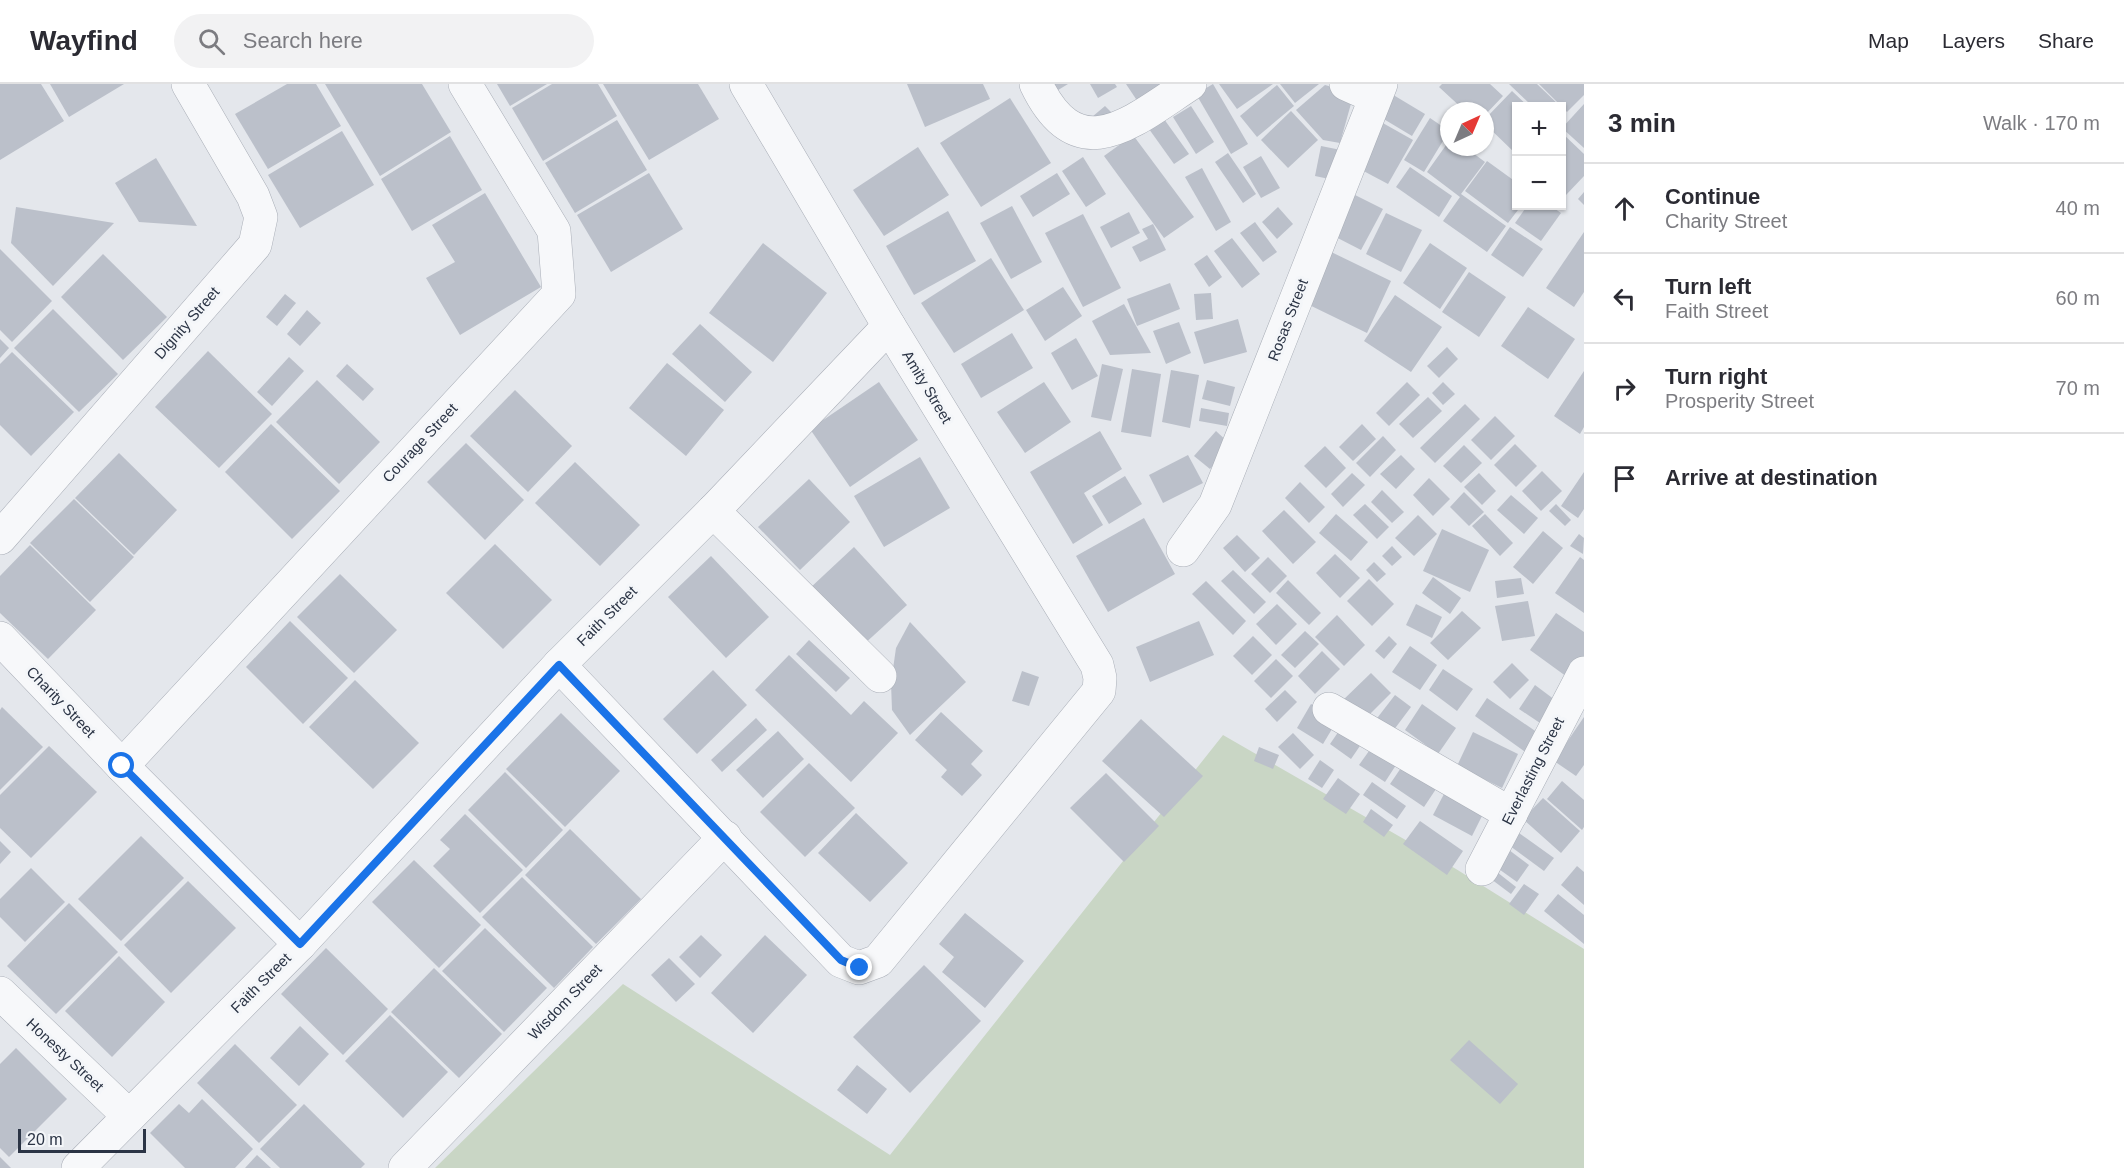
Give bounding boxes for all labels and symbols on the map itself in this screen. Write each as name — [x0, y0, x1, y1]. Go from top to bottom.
north arrow — [1440, 102, 1494, 156]
street label: Rosas Street — [1264, 276, 1311, 363]
street label: Dignity Street — [151, 282, 223, 362]
street label: Amity Street — [899, 347, 956, 427]
street label: Courage Street — [379, 399, 461, 486]
street label: Faith Street — [573, 582, 641, 649]
street label: Charity Street — [23, 663, 100, 741]
street label: Everlasting Street — [1498, 713, 1567, 827]
route start — [108, 752, 134, 778]
street label: Faith Street — [227, 949, 295, 1016]
route end — [846, 954, 872, 980]
street label: Wisdom Street — [524, 960, 605, 1043]
street label: Honesty Street — [23, 1015, 108, 1095]
scale bar — [18, 1126, 146, 1154]

